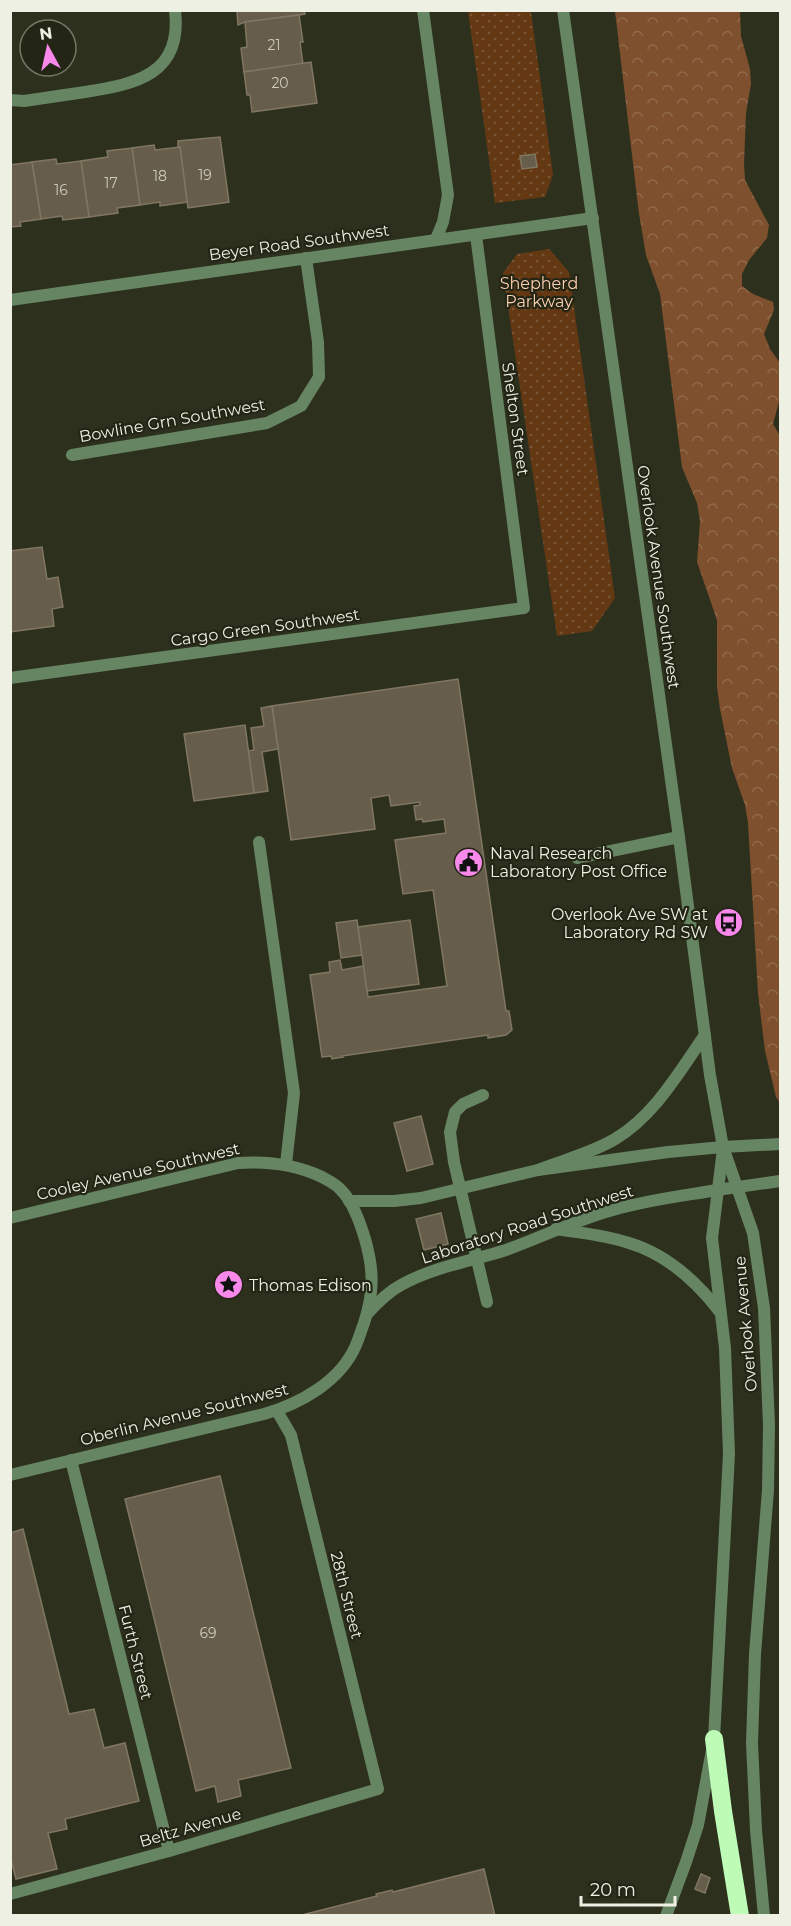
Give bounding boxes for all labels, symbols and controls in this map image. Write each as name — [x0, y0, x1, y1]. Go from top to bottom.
north arrow — [18, 18, 78, 78]
text: N — [38, 23, 54, 44]
house number: 21 — [267, 36, 281, 54]
house number: 20 — [271, 74, 289, 92]
house number: 19 — [198, 166, 212, 184]
house number: 18 — [153, 167, 167, 185]
house number: 17 — [104, 174, 118, 192]
house number: 16 — [54, 181, 68, 199]
street label: Beyer Road Southwest — [208, 220, 391, 265]
park label: Shepherd Parkway — [500, 274, 578, 311]
street label: Shelton Street — [498, 361, 533, 477]
street label: Bowline Grn Southwest — [78, 395, 267, 446]
street label: Overlook Avenue Southwest — [633, 464, 684, 691]
street label: Cargo Green Southwest — [169, 605, 361, 650]
place label: Naval Research Laboratory Post Office — [490, 844, 667, 881]
public building icon: Naval Research Laboratory Post Office — [453, 846, 485, 878]
place label: Overlook Ave SW at Laboratory Rd SW — [551, 905, 708, 942]
bus stop icon: Overlook Ave SW at Laboratory Rd SW — [713, 907, 745, 939]
street label: Cooley Avenue Southwest — [35, 1139, 242, 1204]
street label: Laboratory Road Southwest — [419, 1181, 636, 1268]
street label: Overlook Avenue — [730, 1255, 761, 1393]
place icon: Thomas Edison — [212, 1269, 244, 1301]
place label: Thomas Edison — [249, 1276, 372, 1295]
street label: Oberlin Avenue Southwest — [78, 1379, 291, 1450]
street label: 28th Street — [327, 1550, 367, 1641]
street label: Furth Street — [115, 1603, 157, 1702]
house number: 69 — [199, 1624, 217, 1642]
street label: Beltz Avenue — [137, 1804, 243, 1851]
scale bar — [581, 1869, 676, 1907]
text: 20 m — [590, 1879, 636, 1901]

